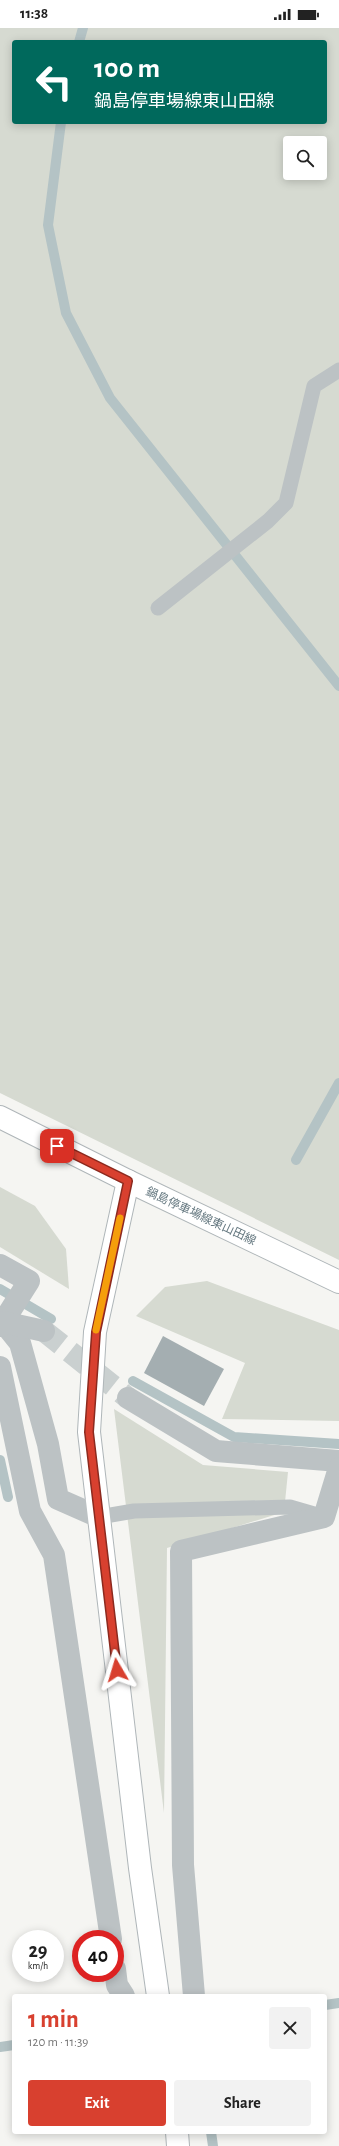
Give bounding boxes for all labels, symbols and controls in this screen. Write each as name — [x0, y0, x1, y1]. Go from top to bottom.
text: 11:38 — [20, 6, 48, 21]
text: 100 m — [94, 55, 160, 83]
icon: left — [28, 56, 80, 108]
text: 鍋島停車場線東山田線 — [94, 93, 274, 111]
map controls — [283, 136, 327, 180]
button: search — [283, 136, 327, 180]
pin — [40, 1129, 74, 1163]
icon: arrive — [46, 1135, 68, 1157]
street label: 鍋島停車場線東山田線 — [144, 1184, 258, 1247]
position arrow — [96, 1649, 138, 1691]
speed limit sign: 40 — [72, 1930, 124, 1982]
text: 29 — [28, 1941, 48, 1961]
text: km/h — [28, 1961, 48, 1971]
button: close — [269, 2007, 311, 2049]
text: 1 min — [28, 2008, 79, 2032]
text: 120 m · 11:39 — [28, 2036, 88, 2049]
button: Exit — [28, 2080, 166, 2126]
button: Share — [174, 2080, 311, 2126]

